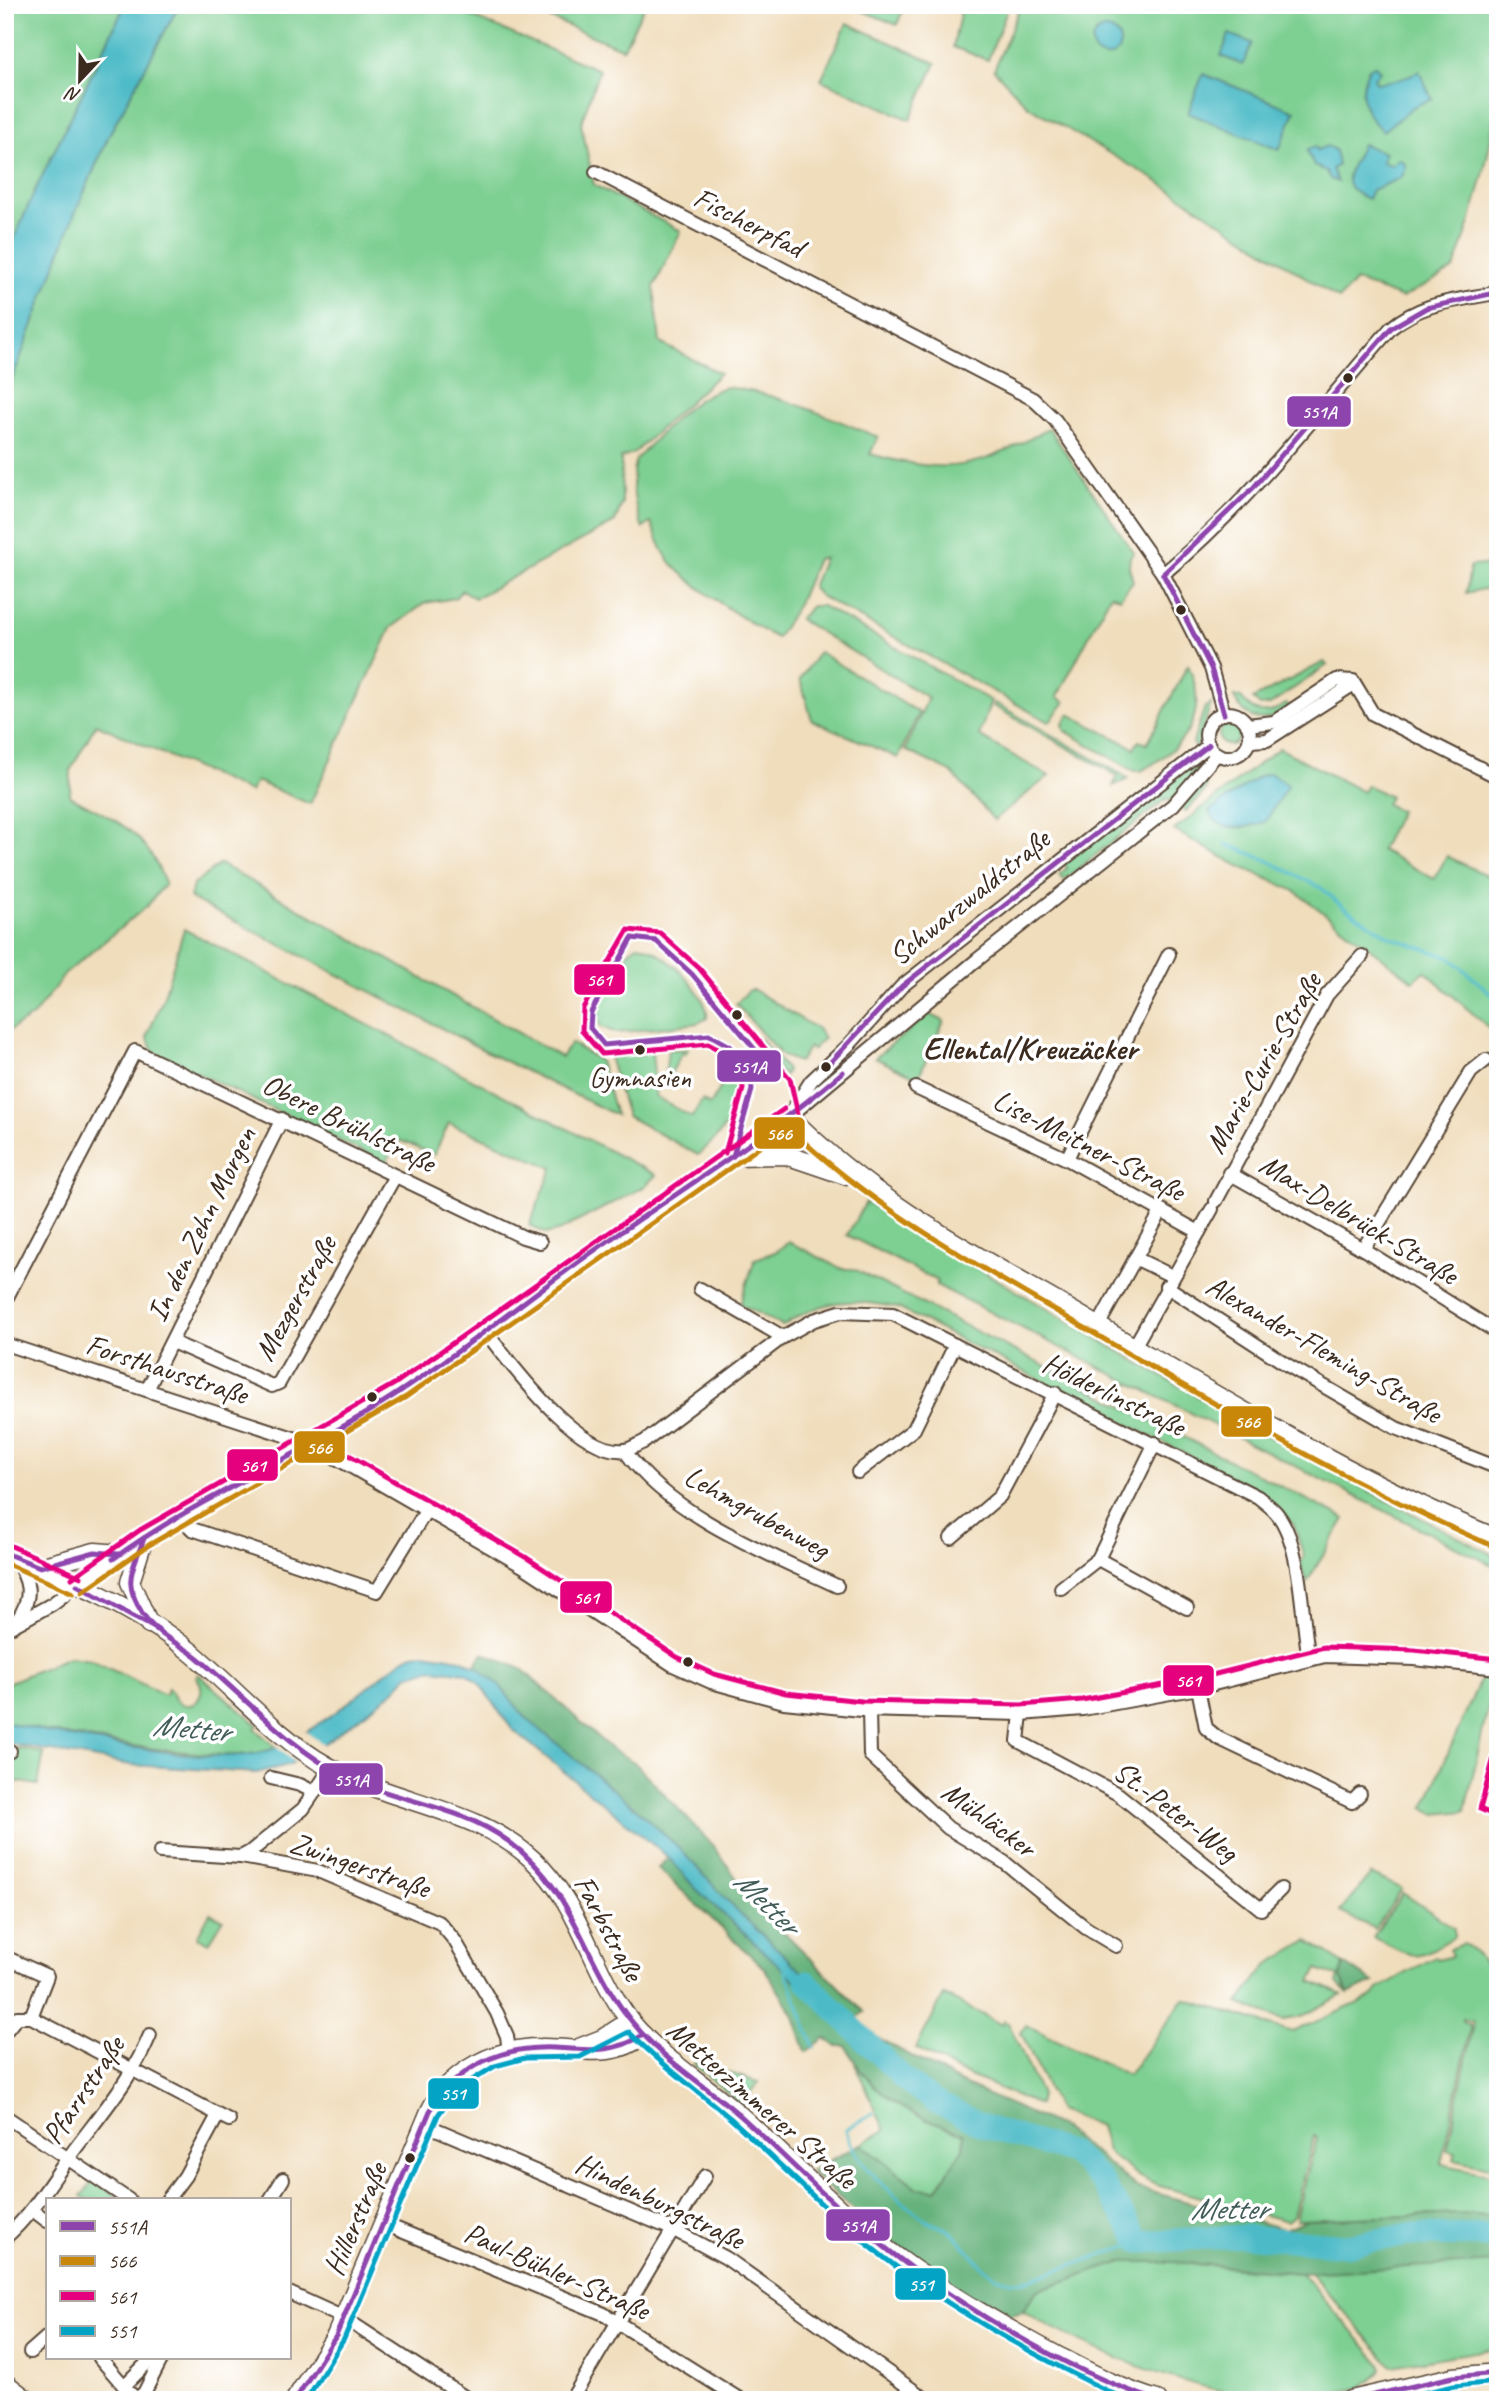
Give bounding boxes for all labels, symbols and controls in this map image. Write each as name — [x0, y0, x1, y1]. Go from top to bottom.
north arrow — [46, 46, 116, 116]
text: N — [61, 80, 84, 108]
street label: Fischerpfad — [688, 178, 814, 268]
unlabelled marker — [1341, 371, 1355, 385]
line badge: 551A — [1286, 395, 1352, 428]
text: 551A — [1302, 400, 1338, 424]
unlabelled marker — [1174, 603, 1188, 617]
street label: Schwarzwaldstraße — [881, 819, 1059, 974]
line badge: 561 — [573, 963, 626, 996]
street label: Marie-Curie-Straße — [1196, 964, 1331, 1160]
text: 561 — [586, 968, 614, 992]
unlabelled marker — [730, 1008, 744, 1022]
district label: Ellental/Kreuzäcker — [923, 1028, 1140, 1069]
marker: Gymnasien — [633, 1043, 647, 1057]
line badge: 551A — [716, 1049, 782, 1083]
text: 551A — [732, 1055, 768, 1079]
place label: Gymnasien — [589, 1060, 691, 1095]
unlabelled marker — [819, 1060, 833, 1074]
street label: Obere Brühlstraße — [256, 1065, 444, 1182]
street label: Lise-Meitner-Straße — [987, 1080, 1193, 1211]
line badge: 566 — [753, 1116, 806, 1150]
street label: In den Zehn Morgen — [138, 1120, 265, 1327]
text: 566 — [766, 1122, 794, 1146]
street label: Max-Delbrück-Straße — [1253, 1145, 1467, 1294]
street label: Mezgerstraße — [245, 1227, 346, 1367]
street label: Alexander-Fleming-Straße — [1200, 1266, 1450, 1433]
street label: Forsthausstraße — [81, 1325, 255, 1414]
street label: Hölderlinstraße — [1036, 1343, 1194, 1446]
unlabelled marker — [365, 1390, 379, 1404]
line badge: 566 — [1220, 1405, 1273, 1438]
text: 566 — [1234, 1410, 1262, 1434]
line badge: 566 — [293, 1430, 346, 1464]
text: 566 — [306, 1436, 334, 1460]
line badge: 561 — [226, 1448, 279, 1482]
text: 561 — [240, 1454, 268, 1478]
street label: Lehmgrubenweg — [678, 1457, 838, 1568]
line badge: 561 — [559, 1580, 613, 1614]
text: 561 — [573, 1586, 601, 1610]
unlabelled marker — [681, 1655, 695, 1669]
line badge: 561 — [1162, 1664, 1215, 1697]
text: 561 — [1175, 1669, 1203, 1693]
water label: Metter — [151, 1704, 236, 1752]
street label: St.-Peter-Weg — [1106, 1752, 1247, 1871]
line badge: 551A — [318, 1762, 384, 1796]
text: 551A — [334, 1768, 370, 1792]
street label: Mühläcker — [935, 1772, 1045, 1867]
street label: Zwingerstraße — [285, 1823, 437, 1907]
water label: Metter — [725, 1861, 813, 1947]
street label: Farbstraße — [565, 1869, 654, 1989]
street label: Metterzimmerer Straße — [659, 2011, 867, 2198]
street label: Pfarrstraße — [33, 2027, 134, 2151]
line badge: 551 — [427, 2077, 480, 2110]
text: 551 — [440, 2082, 468, 2106]
street label: Hindenburgstraße — [570, 2144, 752, 2259]
unlabelled marker — [403, 2151, 417, 2165]
street label: Hillerstraße — [314, 2155, 397, 2281]
water label: Metter — [1191, 2188, 1273, 2229]
legend — [46, 2198, 290, 2360]
line badge: 551A — [825, 2208, 891, 2242]
street label: Paul-Bühler-Straße — [459, 2213, 657, 2330]
text: 551A — [108, 2214, 148, 2240]
text: 551A — [841, 2214, 877, 2238]
text: 566 — [108, 2248, 137, 2274]
line badge: 551 — [894, 2267, 947, 2301]
text: 551 — [908, 2273, 936, 2297]
text: 561 — [108, 2284, 138, 2310]
text: 551 — [108, 2318, 138, 2344]

